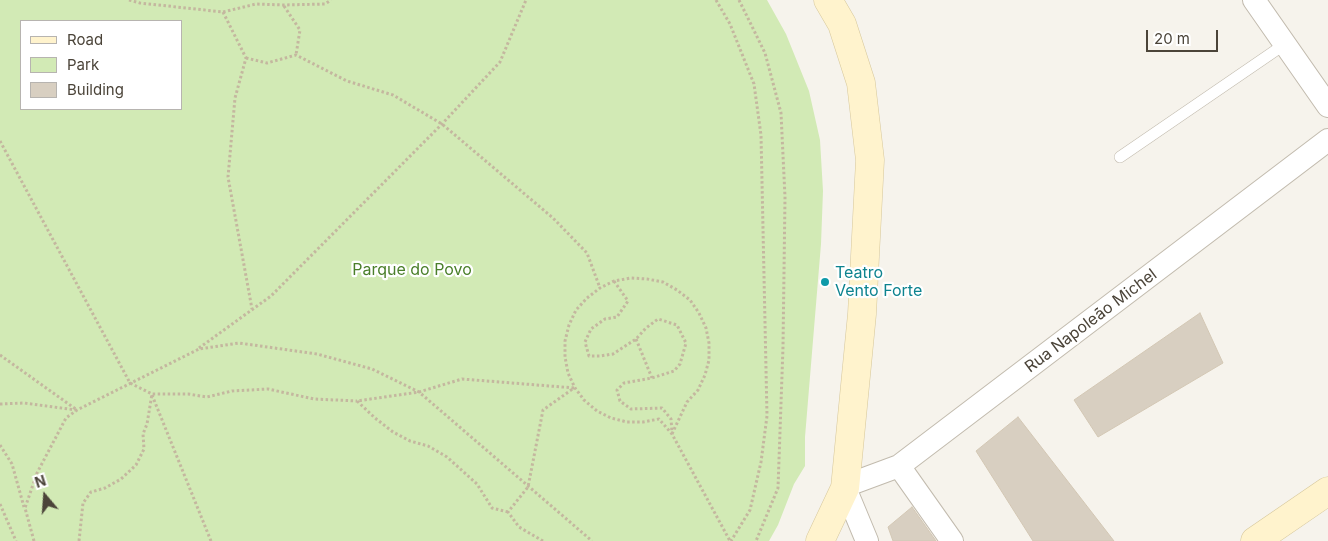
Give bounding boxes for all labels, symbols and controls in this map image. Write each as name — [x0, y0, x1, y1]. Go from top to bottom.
legend — [20, 20, 182, 110]
scale bar — [1148, 20, 1220, 52]
text: 20 m — [1154, 29, 1190, 48]
text: Road — [67, 30, 103, 49]
text: Park — [67, 55, 99, 74]
text: Building — [67, 80, 124, 99]
park label: Parque do Povo — [352, 260, 472, 280]
place label: Teatro Vento Forte — [835, 263, 922, 301]
street label: Rua Napoleão Michel — [1021, 265, 1161, 377]
marker: Teatro Vento Forte — [819, 276, 831, 288]
north arrow — [20, 471, 70, 521]
text: N — [33, 472, 48, 491]

